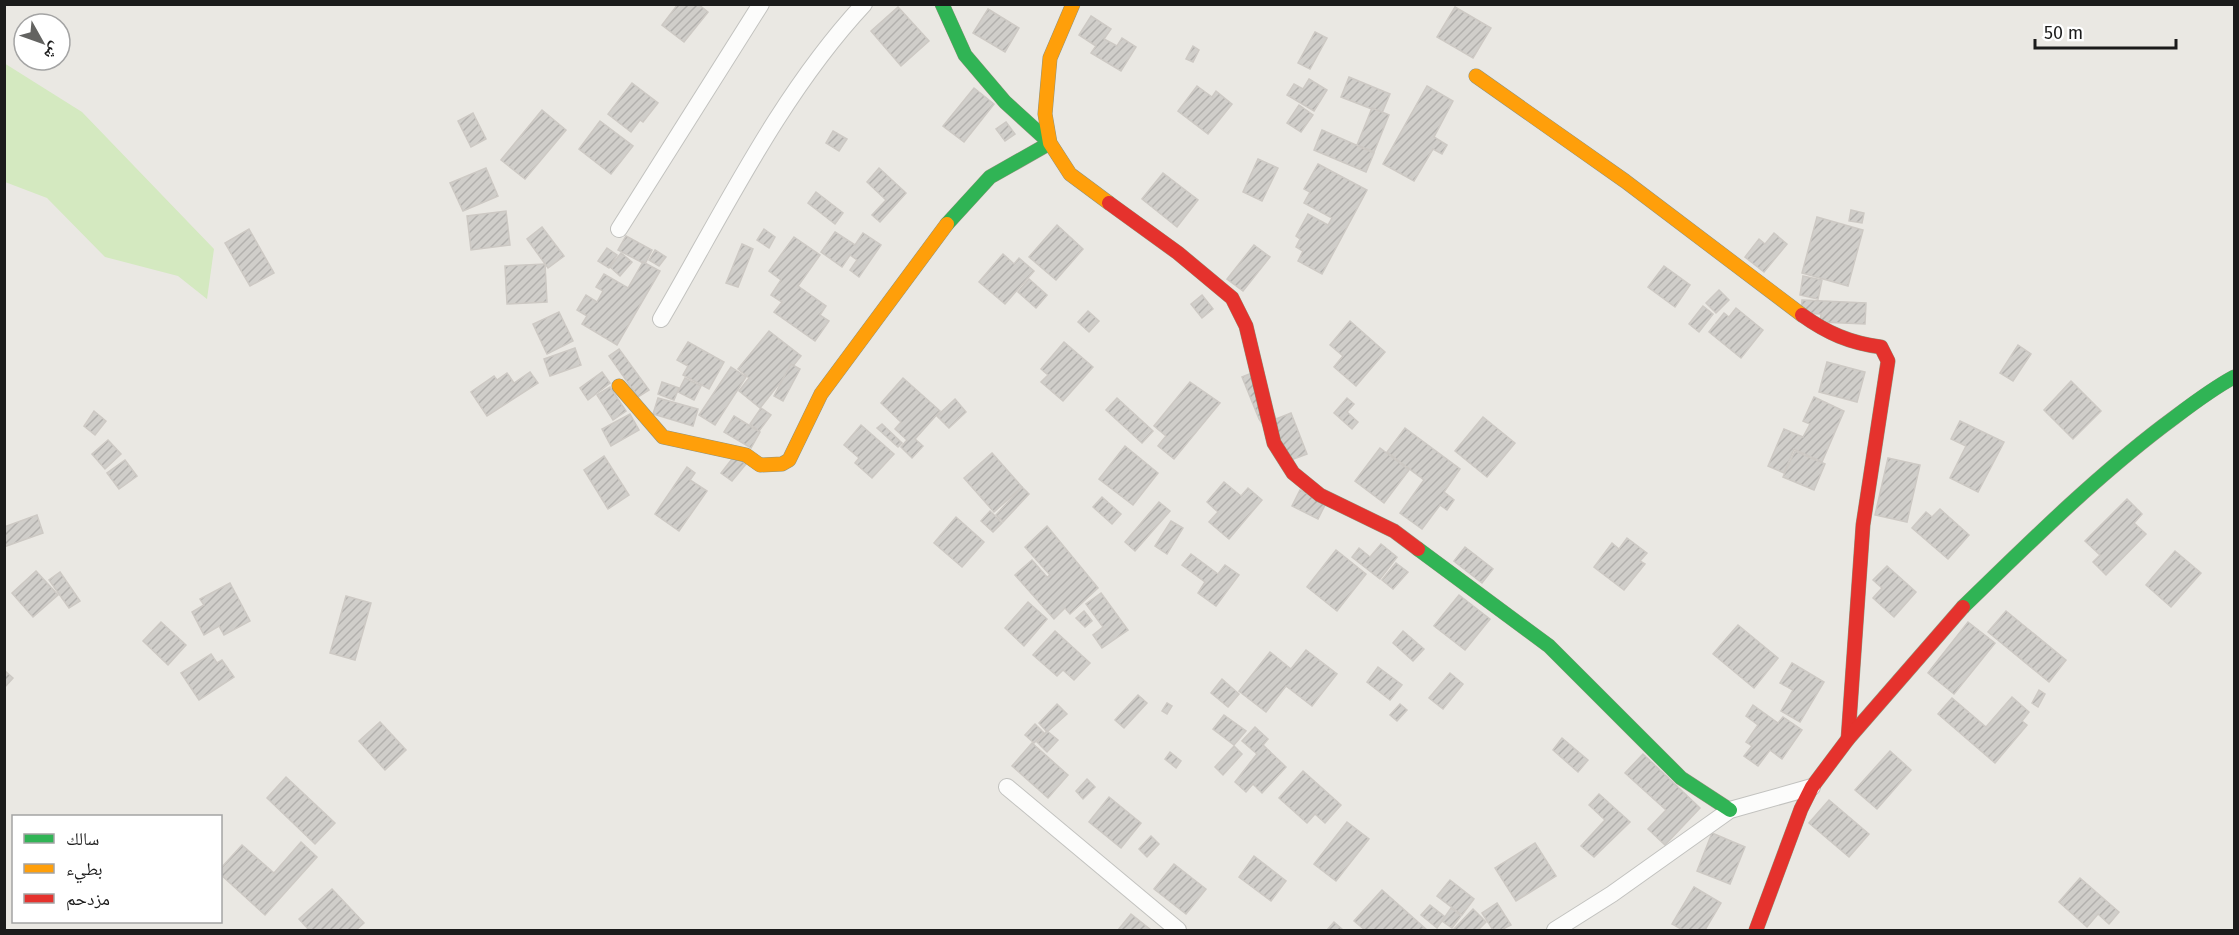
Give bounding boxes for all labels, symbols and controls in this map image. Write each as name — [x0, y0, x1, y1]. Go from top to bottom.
north arrow — [12, 12, 72, 72]
scale bar — [2035, 12, 2176, 50]
text: 50 m — [2044, 22, 2083, 44]
text: ش — [40, 39, 66, 64]
legend — [12, 815, 222, 923]
text: سالك — [66, 828, 99, 850]
text: بطيء — [66, 858, 103, 884]
text: مزدحم — [66, 888, 110, 911]

